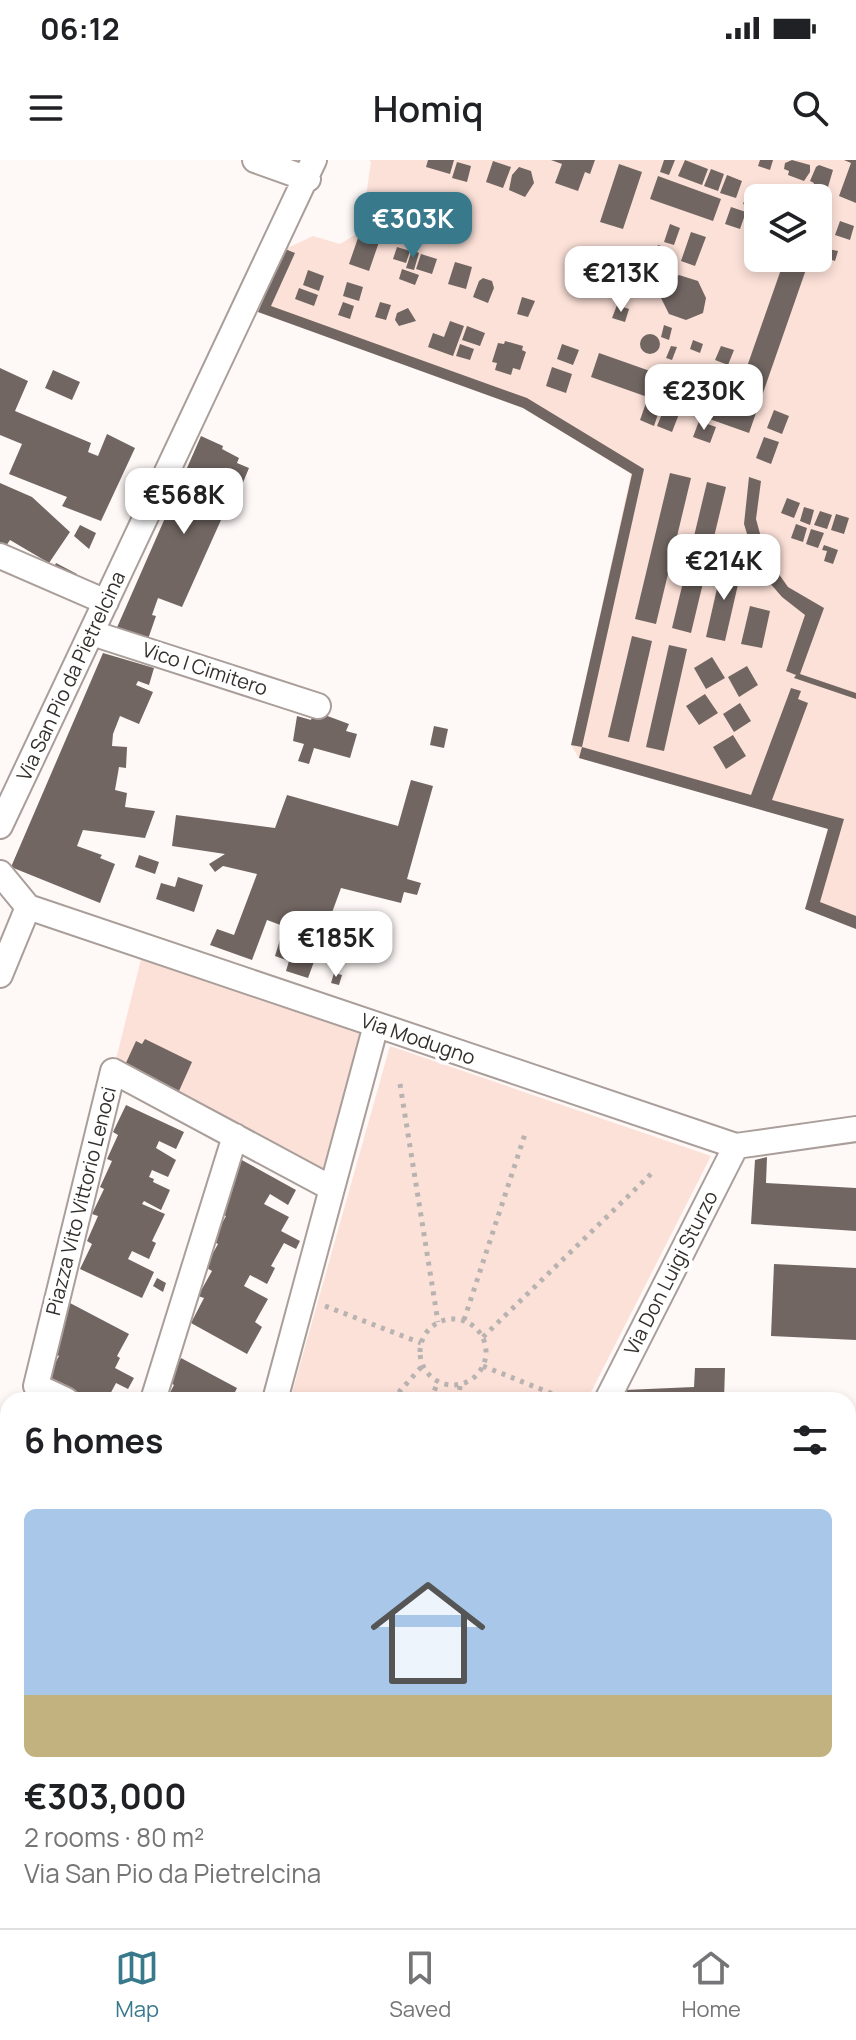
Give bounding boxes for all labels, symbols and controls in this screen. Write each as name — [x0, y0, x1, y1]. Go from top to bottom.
text: 06:12 — [40, 8, 120, 49]
text: Homiq — [373, 84, 483, 133]
icon: menu — [24, 86, 68, 130]
icon: search — [788, 86, 832, 130]
map controls — [744, 184, 832, 272]
button: layers — [744, 184, 832, 272]
pin: €303K — [357, 192, 469, 260]
text: €303K — [372, 200, 454, 236]
pin: €213K — [565, 246, 677, 314]
text: €213K — [583, 254, 659, 290]
pin: €230K — [648, 364, 760, 432]
text: €230K — [663, 372, 745, 408]
pin: €568K — [128, 468, 240, 536]
text: €568K — [143, 476, 225, 512]
pin: €214K — [668, 534, 780, 602]
text: €214K — [685, 542, 763, 578]
street label: Via San Pio da Pietrelcina — [10, 567, 131, 785]
street label: Vico I Cimitero — [139, 636, 271, 702]
pin: €185K — [280, 911, 392, 979]
text: €185K — [297, 919, 375, 955]
street label: Via Modugno — [357, 1006, 479, 1071]
street label: Piazza Vito Vittorio Lenoci — [39, 1084, 122, 1318]
street label: Via Don Luigi Sturzo — [617, 1186, 724, 1360]
text: 6 homes — [24, 1417, 163, 1463]
icon: filters — [788, 1418, 832, 1462]
icon: home — [356, 1561, 500, 1705]
text: €303,000 — [24, 1773, 187, 1819]
text: 2 rooms · 80 m² — [24, 1819, 204, 1855]
text: Via San Pio da Pietrelcina — [24, 1855, 321, 1891]
tab: Map — [115, 1946, 159, 2024]
tab: Saved — [389, 1946, 451, 2024]
tab: Home — [681, 1946, 741, 2024]

